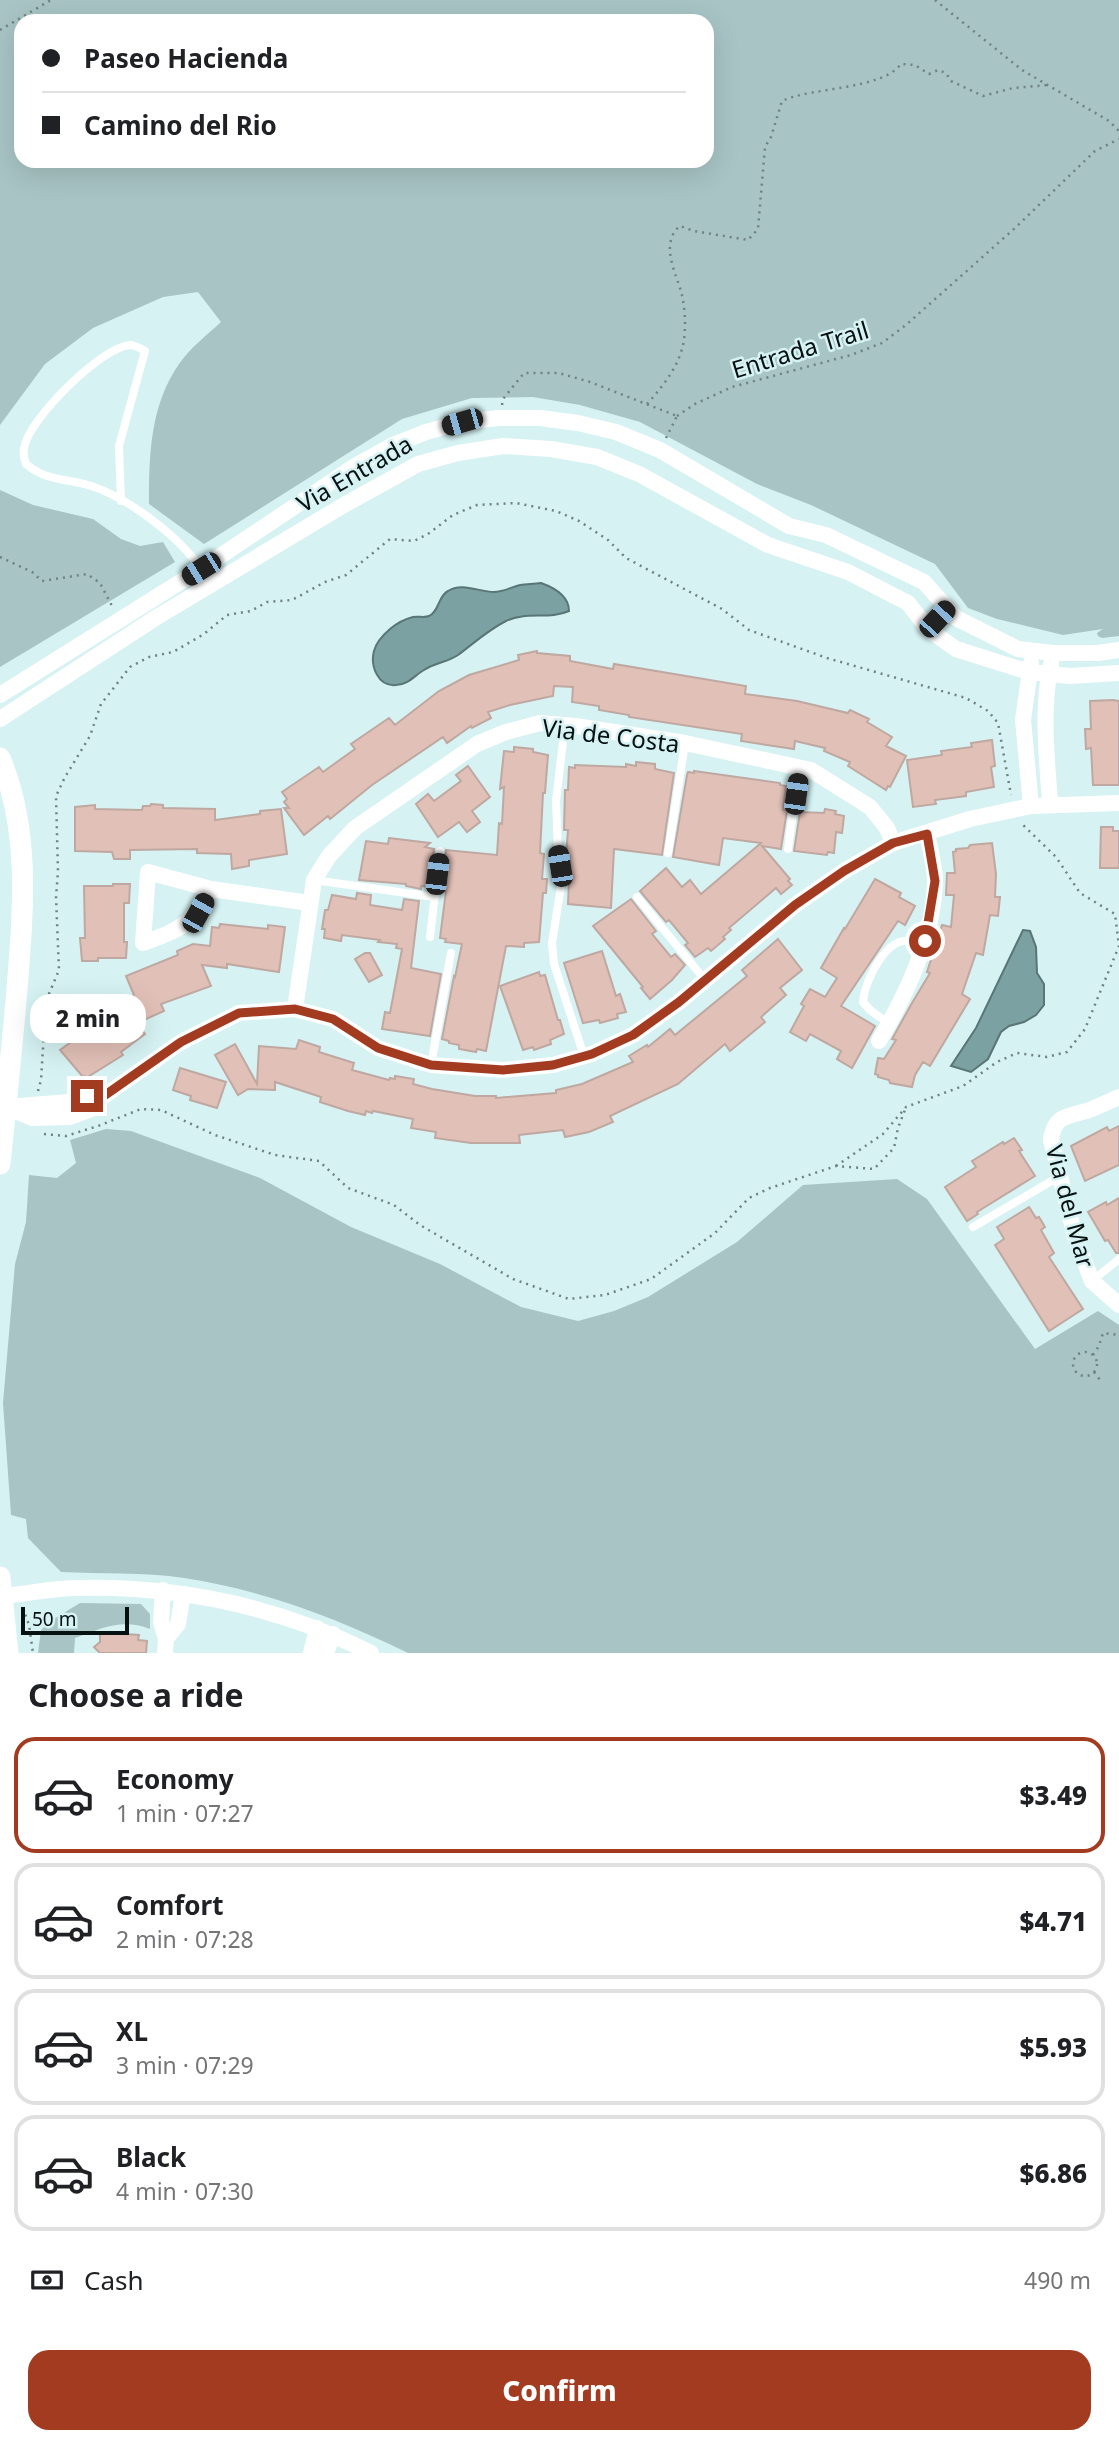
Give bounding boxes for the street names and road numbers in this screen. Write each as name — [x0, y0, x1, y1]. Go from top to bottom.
street label: Entrada Trail — [727, 313, 873, 385]
street label: Via Entrada — [290, 427, 418, 519]
street label: Via de Costa — [540, 710, 682, 760]
street label: Via del Mar — [1039, 1141, 1103, 1271]

